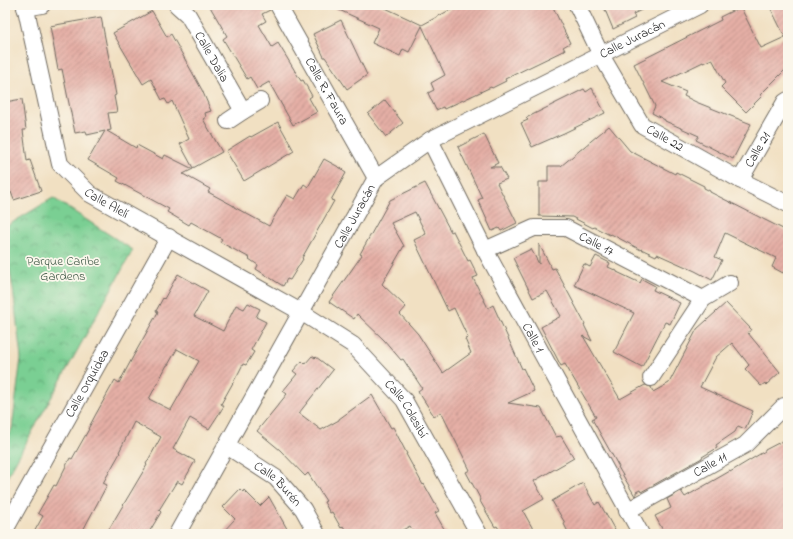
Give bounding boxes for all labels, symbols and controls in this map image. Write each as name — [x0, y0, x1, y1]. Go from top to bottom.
street label: Calle Juracán — [596, 14, 668, 63]
street label: Calle Dalia — [190, 28, 234, 86]
street label: Calle R. Faura — [300, 54, 353, 128]
street label: Calle 22 — [643, 120, 688, 156]
street label: Calle 21 — [740, 128, 775, 171]
street label: Calle Juracán — [329, 181, 380, 252]
street label: Calle Alelí — [80, 184, 132, 223]
street label: Calle 17 — [576, 227, 618, 261]
park label: Parque Caribe Gardens — [27, 252, 100, 286]
street label: Calle 1 — [517, 319, 549, 356]
street label: Calle Orquídea — [60, 346, 114, 421]
street label: Calle Colesibí — [380, 375, 433, 441]
street label: Calle 11 — [690, 448, 730, 482]
street label: Calle Burén — [250, 456, 306, 511]

